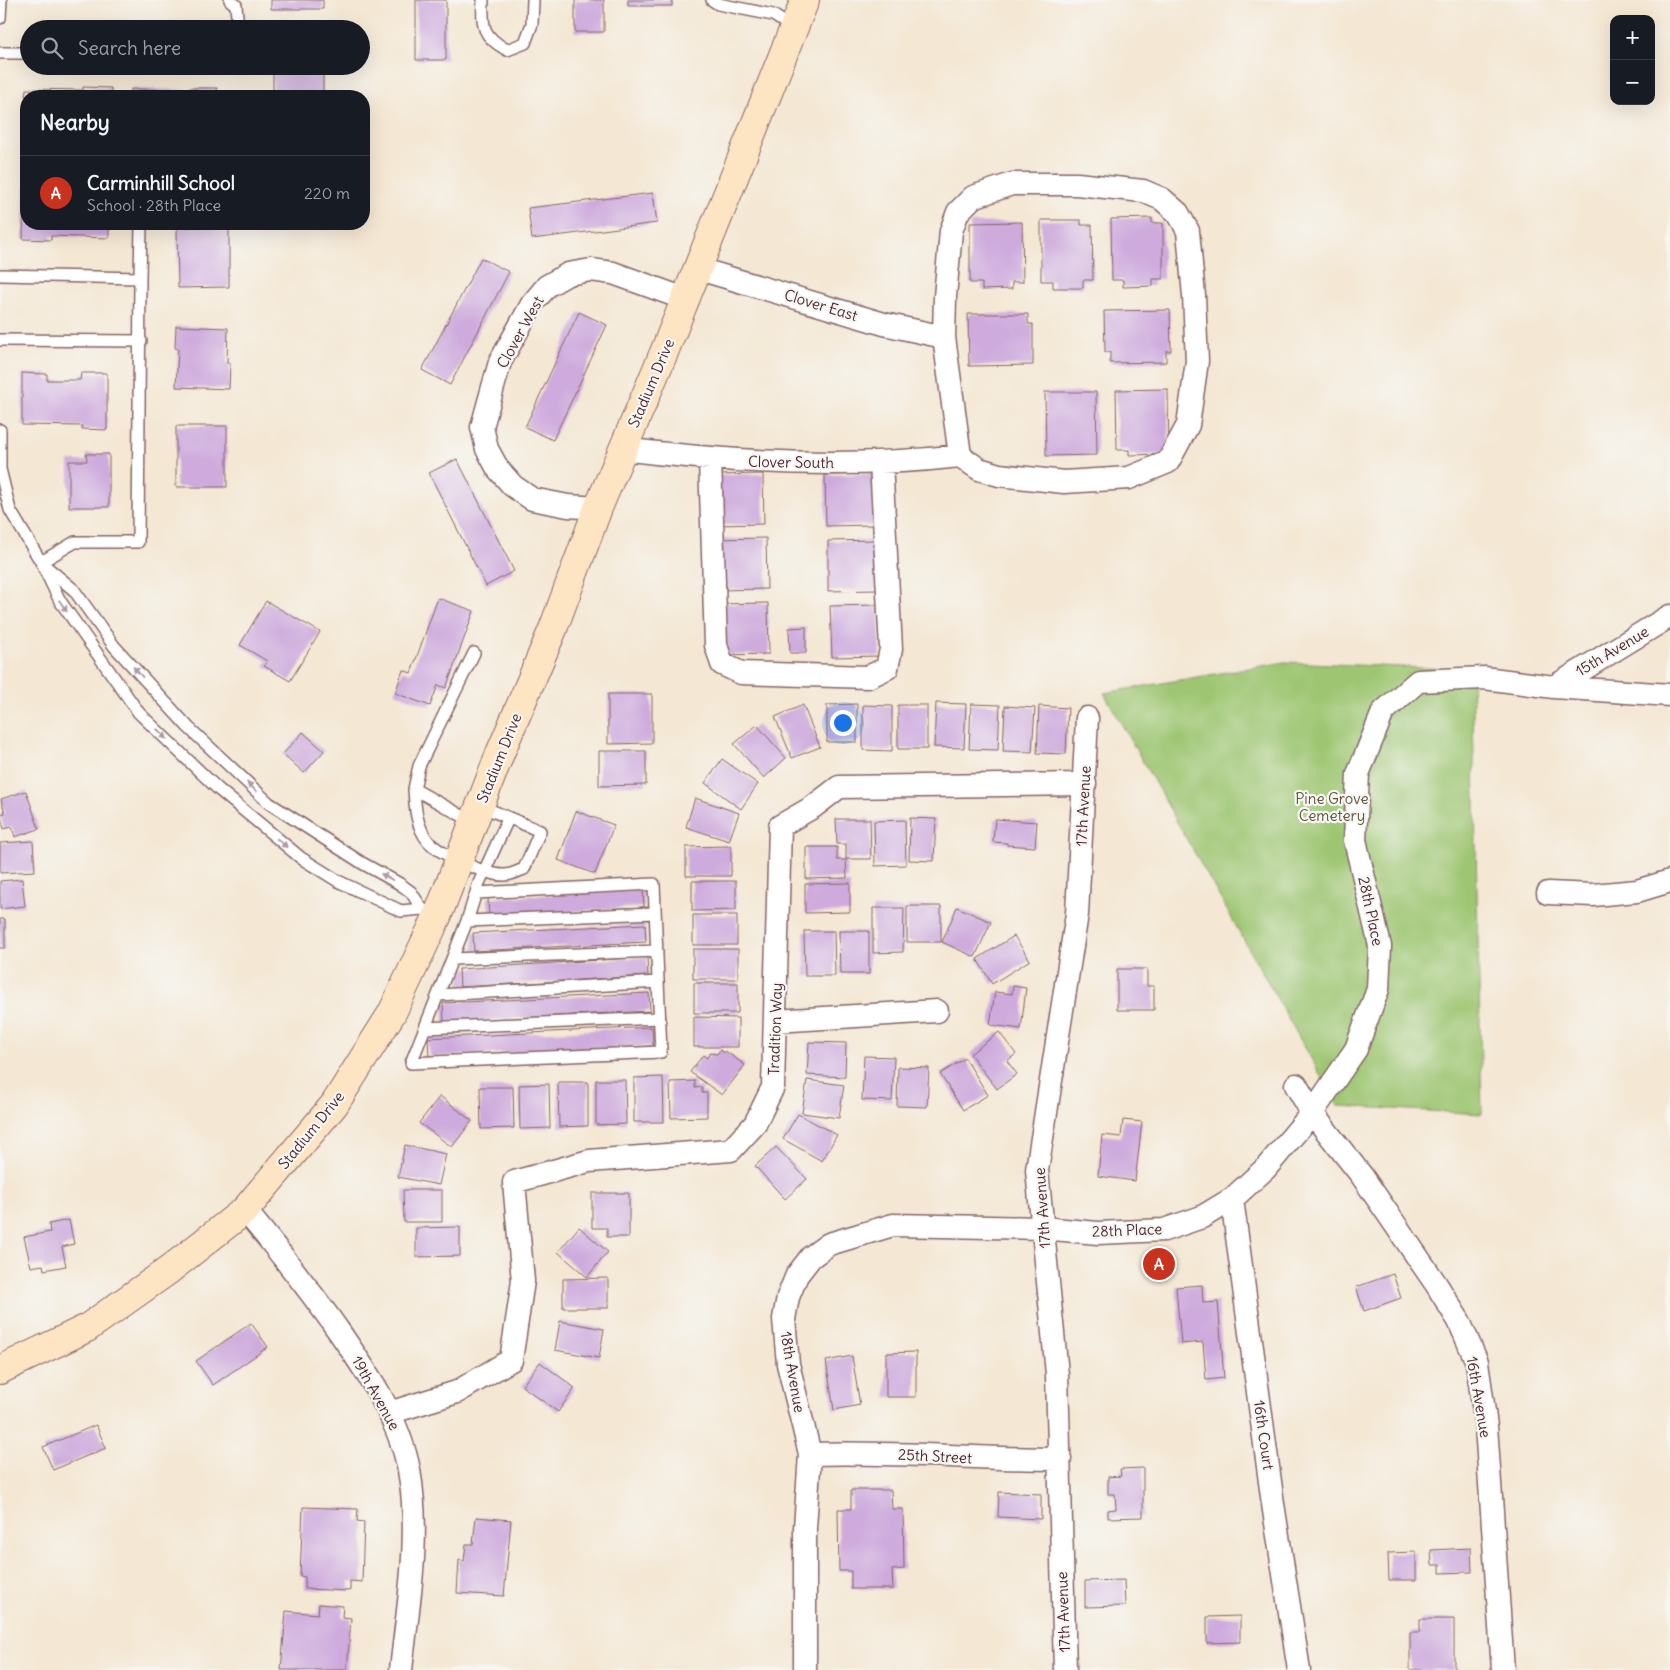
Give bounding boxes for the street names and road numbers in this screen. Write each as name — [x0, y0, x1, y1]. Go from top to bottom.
street label: Clover East — [782, 285, 860, 325]
street label: Clover West — [492, 293, 548, 371]
street label: Stadium Drive — [624, 336, 678, 430]
street label: Clover South — [748, 452, 834, 472]
street label: 15th Avenue — [1572, 622, 1652, 680]
street label: Stadium Drive — [472, 710, 526, 806]
street label: 17th Avenue — [1071, 765, 1095, 847]
street label: 28th Place — [1354, 875, 1388, 947]
street label: Tradition Way — [764, 982, 786, 1076]
street label: Stadium Drive — [274, 1087, 348, 1173]
street label: 17th Avenue — [1030, 1167, 1054, 1249]
street label: 28th Place — [1091, 1219, 1163, 1241]
street label: 18th Avenue — [777, 1330, 809, 1414]
street label: 19th Avenue — [348, 1352, 404, 1434]
street label: 16th Avenue — [1463, 1355, 1495, 1439]
street label: 16th Court — [1250, 1399, 1278, 1471]
street label: 25th Street — [897, 1445, 973, 1467]
street label: 17th Avenue — [1052, 1571, 1074, 1653]

